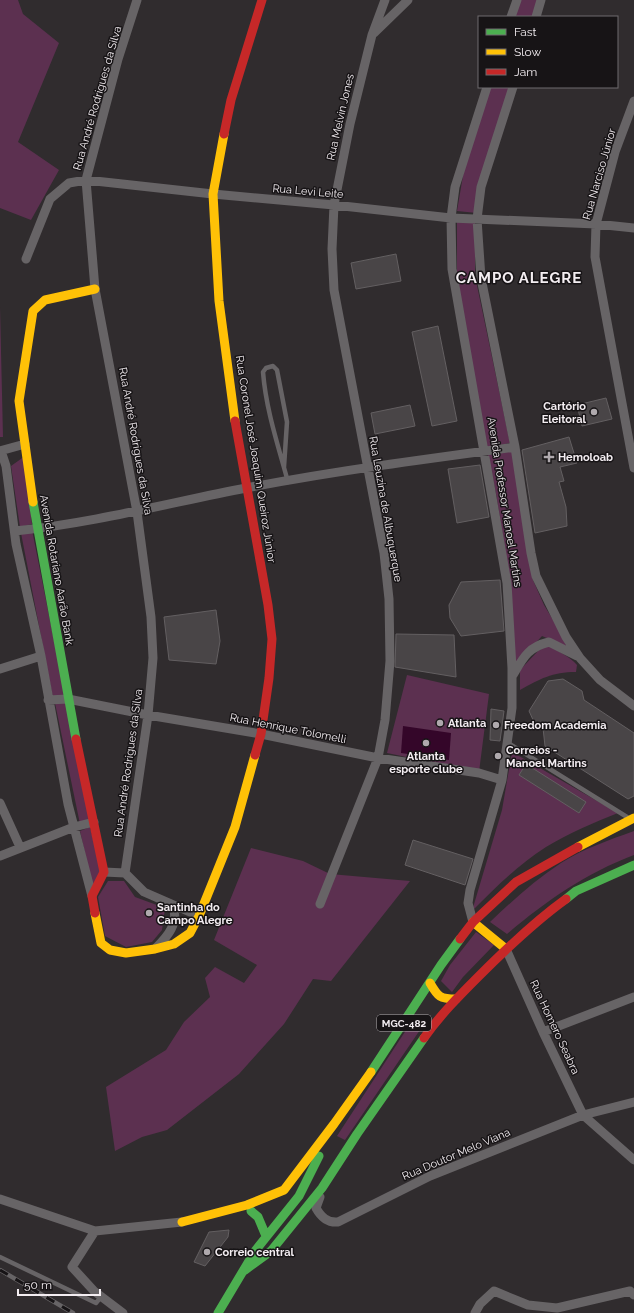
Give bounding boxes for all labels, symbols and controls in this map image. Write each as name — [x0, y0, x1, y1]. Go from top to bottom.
legend — [478, 16, 618, 88]
street label: Rua André Rodrigues da Silva — [71, 24, 124, 172]
text: Fast — [514, 25, 537, 39]
text: Slow — [514, 45, 541, 59]
text: Jam — [514, 65, 537, 79]
street label: Rua Melvin Jones — [324, 73, 357, 162]
street label: Rua Narciso Júnior — [580, 127, 619, 221]
street label: Rua Levi Leite — [272, 182, 345, 201]
district label: CAMPO ALEGRE — [456, 269, 582, 287]
street label: Rua Coronel José Joaquim Queiroz Júnior — [233, 354, 278, 564]
street label: Rua André Rodrigues da Silva — [116, 366, 155, 516]
place label: Cartório Eleitoral — [542, 400, 587, 426]
marker: Cartório Eleitoral — [589, 407, 599, 417]
street label: Avenida Professor Manoel Martins — [485, 416, 524, 588]
street label: Rua Leuzina de Albuquerque — [366, 435, 405, 583]
marker: Hemoloab — [543, 451, 555, 463]
place label: Hemoloab — [558, 451, 613, 464]
street label: Avenida Rotariano Aarão Bank — [37, 494, 76, 646]
street label: Rua André Rodrigues da Silva — [112, 688, 145, 838]
street label: Rua Henrique Tolomelli — [229, 711, 347, 746]
place label: Atlanta — [448, 717, 486, 730]
marker: Atlanta — [435, 718, 445, 728]
place label: Freedom Academia — [504, 719, 606, 732]
marker: Freedom Academia — [491, 720, 501, 730]
marker: Atlanta esporte clube — [421, 738, 431, 748]
place label: Correios - Manoel Martins — [506, 744, 587, 770]
place label: Atlanta esporte clube — [389, 750, 463, 776]
marker: Correios - Manoel Martins — [493, 751, 503, 761]
place label: Santinha do Campo Alegre — [157, 901, 233, 927]
marker: Santinha do Campo Alegre — [144, 908, 154, 918]
street label: Rua Homero Seabra — [527, 978, 582, 1076]
road number: MGC-482 — [377, 1015, 431, 1031]
street label: Rua Doutor Melo Viana — [400, 1126, 512, 1183]
place label: Correio central — [215, 1246, 294, 1259]
marker: Correio central — [202, 1247, 212, 1257]
scale bar — [18, 1271, 100, 1297]
text: 50 m — [24, 1278, 52, 1292]

